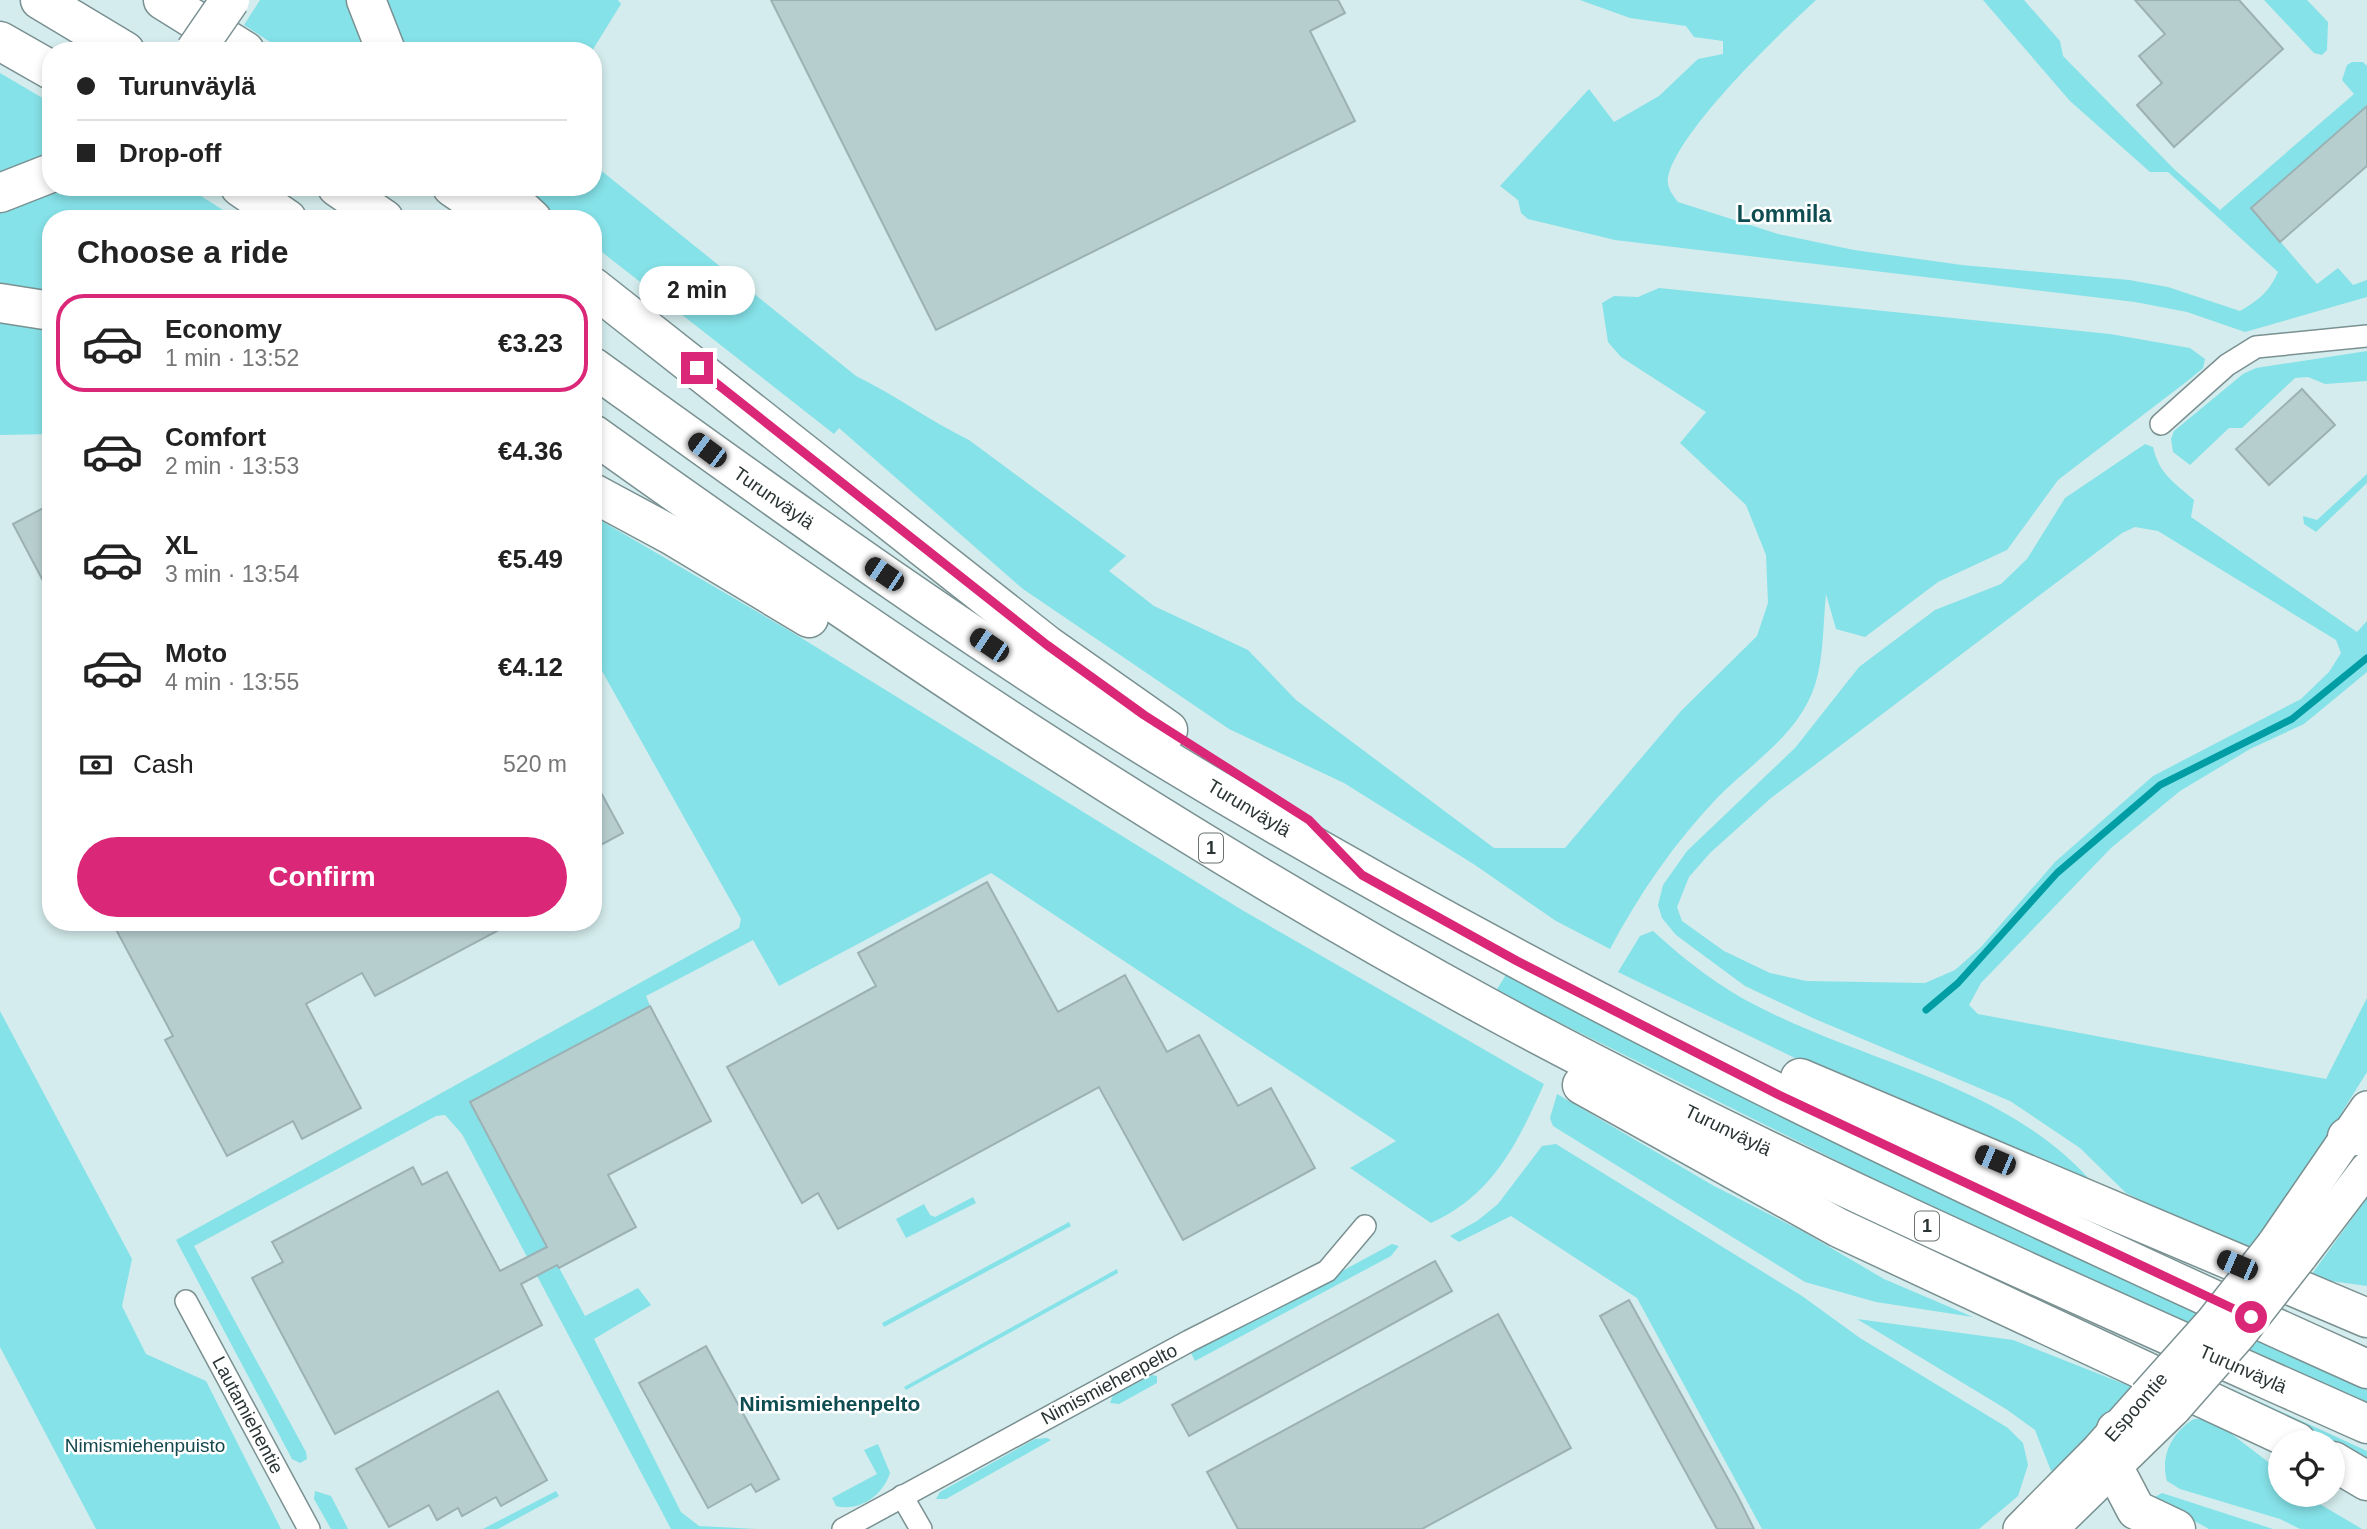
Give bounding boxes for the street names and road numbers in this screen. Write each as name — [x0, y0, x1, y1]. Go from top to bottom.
street label: Turunväylä — [730, 463, 819, 534]
street label: Turunväylä — [1204, 775, 1295, 841]
road number: 1 — [1199, 834, 1223, 862]
street label: Turunväylä — [1681, 1100, 1775, 1160]
road number: 1 — [1915, 1212, 1939, 1240]
street label: Nimismiehenpelto — [1037, 1339, 1181, 1429]
street label: Turunväylä — [2196, 1340, 2290, 1398]
street label: Lautamiehentie — [208, 1353, 288, 1477]
street label: Espoontie — [2100, 1368, 2172, 1446]

